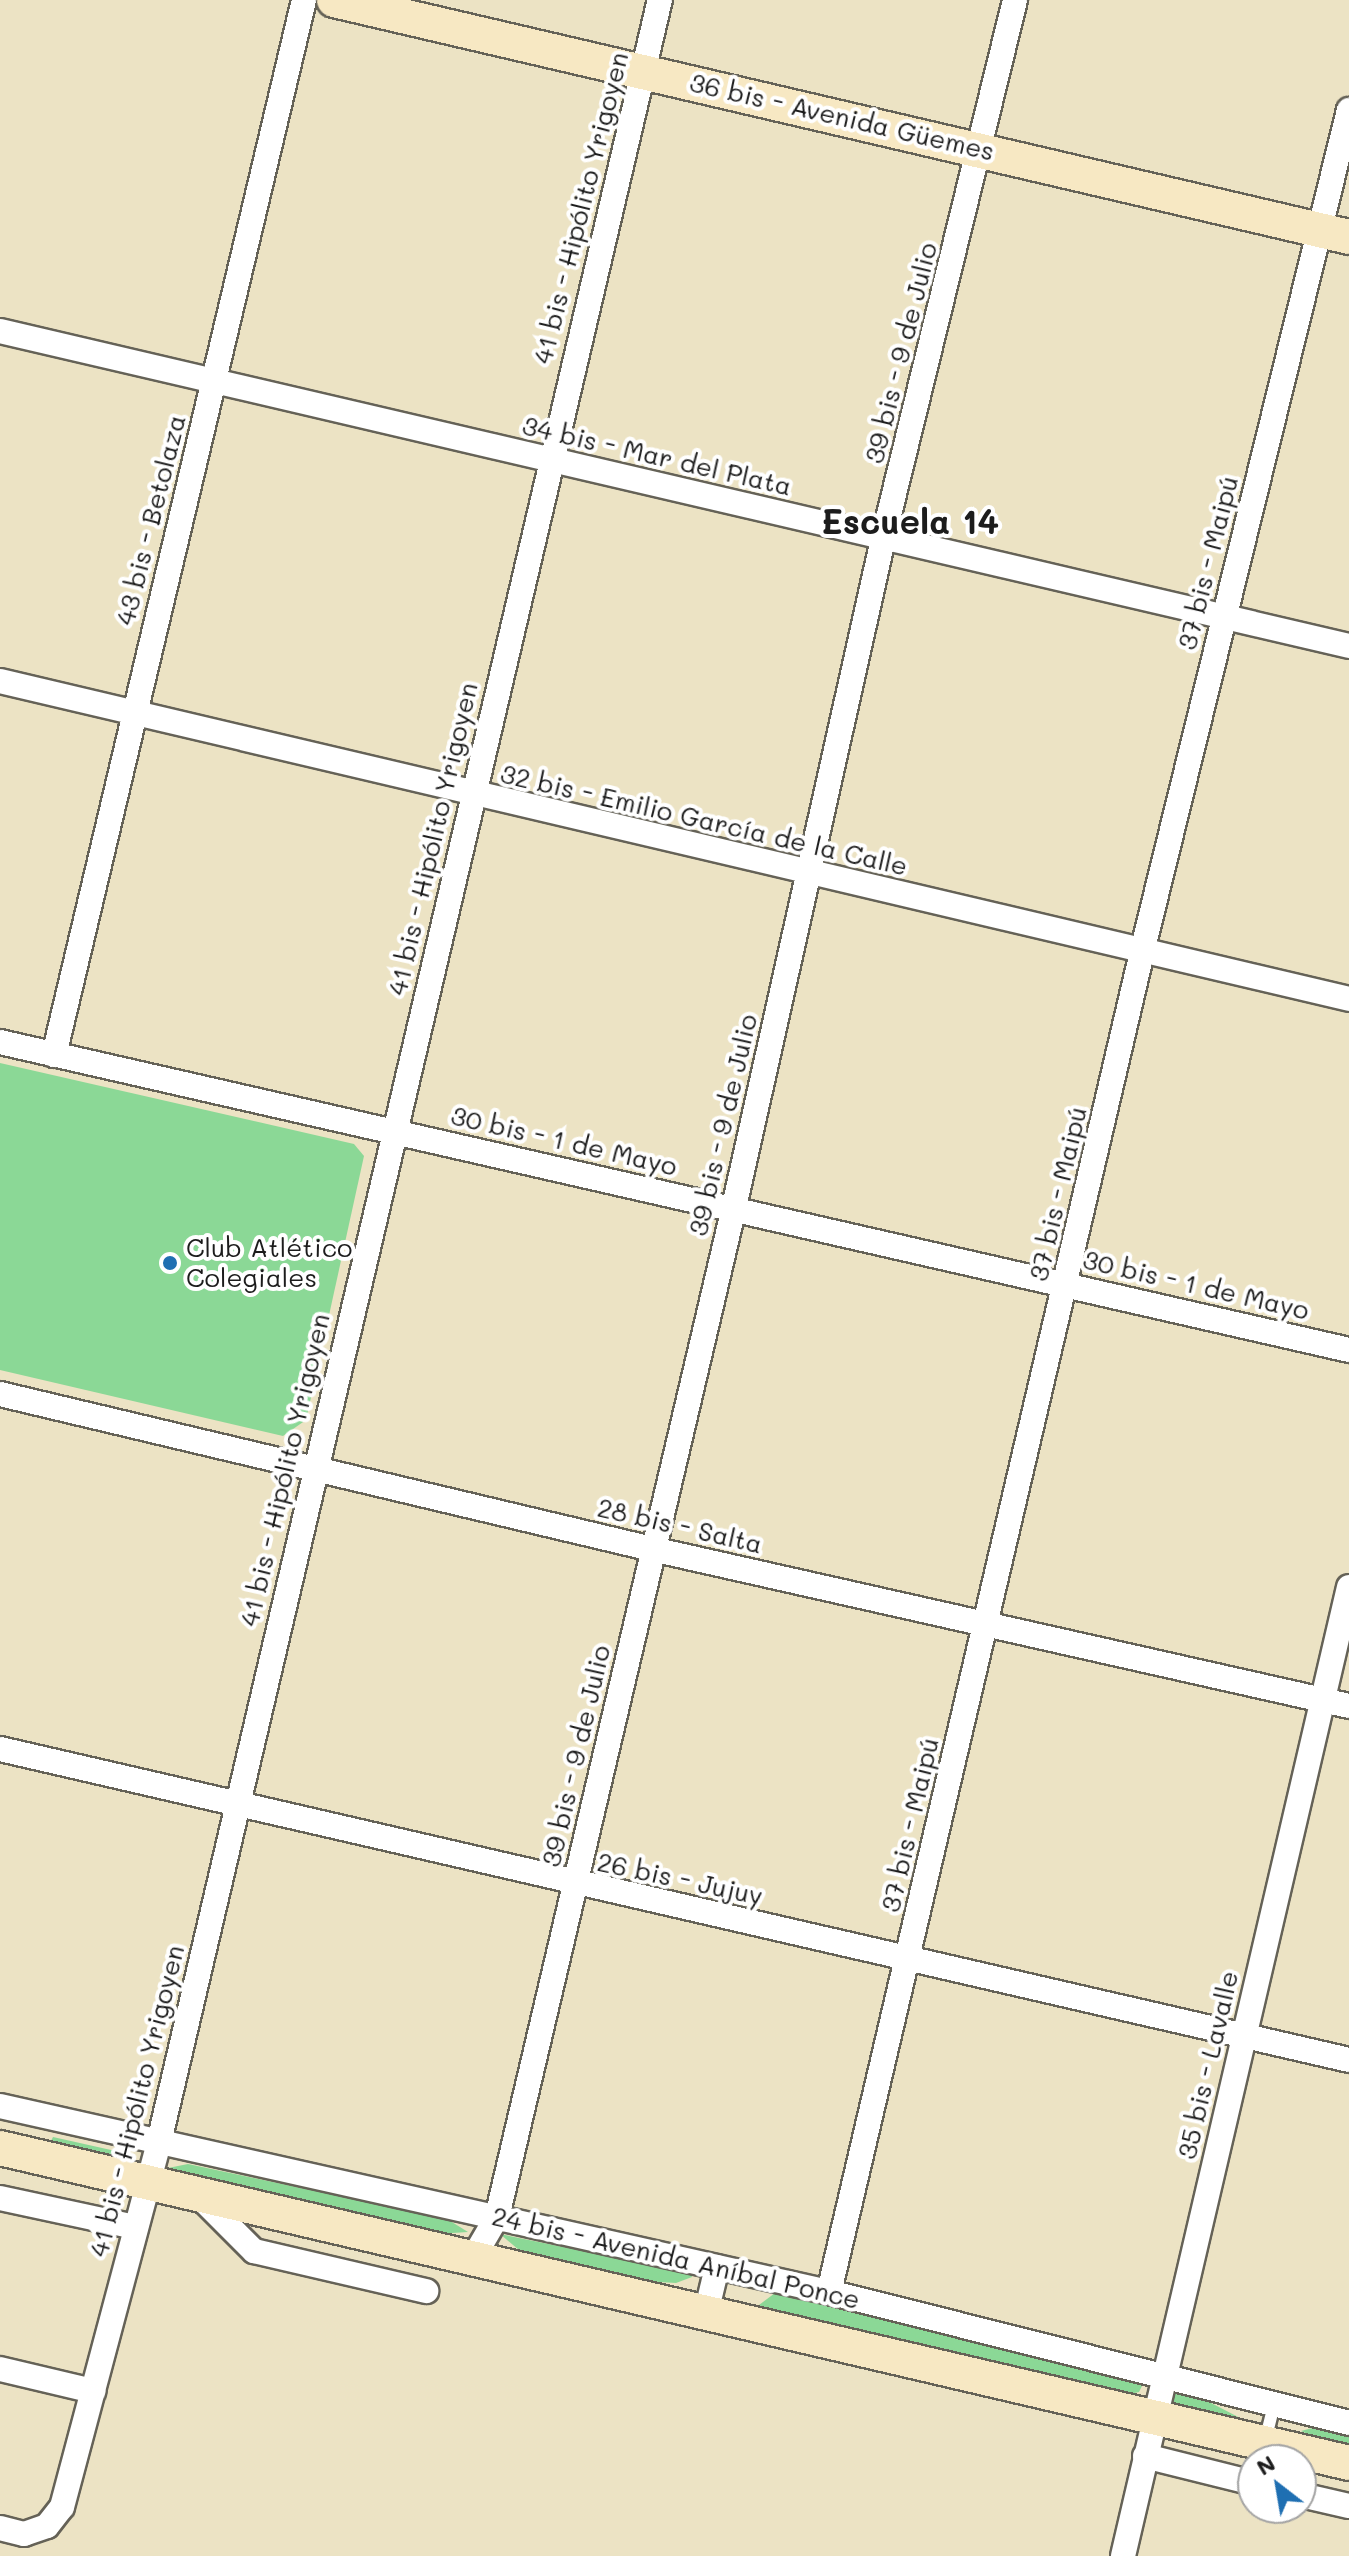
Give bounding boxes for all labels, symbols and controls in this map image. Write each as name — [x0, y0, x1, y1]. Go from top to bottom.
street label: 41 bis - Hipólito Yrigoyen — [527, 49, 635, 367]
street label: 36 bis - Avenida Güemes — [687, 67, 997, 167]
street label: 39 bis - 9 de Julio — [858, 239, 944, 467]
street label: 34 bis - Mar del Plata — [519, 410, 795, 502]
street label: 43 bis - Betolaza — [110, 411, 192, 629]
street label: 37 bis - Maipú — [1171, 473, 1245, 653]
district label: Escuela 14 — [821, 501, 999, 541]
street label: 41 bis - Hipólito Yrigoyen — [382, 679, 484, 999]
street label: 32 bis - Emilio García de la Calle — [497, 758, 911, 882]
street label: 39 bis - 9 de Julio — [682, 1011, 764, 1239]
street label: 30 bis - 1 de Mayo — [448, 1100, 680, 1182]
street label: 37 bis - Maipú — [1023, 1104, 1093, 1284]
place label: Club Atlético Colegiales — [186, 1232, 352, 1294]
street label: 30 bis - 1 de Mayo — [1080, 1244, 1312, 1326]
marker: Club Atlético Colegiales — [161, 1254, 179, 1272]
street label: 41 bis - Hipólito Yrigoyen — [234, 1310, 336, 1630]
street label: 28 bis - Salta — [594, 1492, 766, 1560]
street label: 39 bis - 9 de Julio — [535, 1642, 617, 1870]
street label: 37 bis - Maipú — [875, 1735, 945, 1915]
street label: 26 bis - Jujuy — [594, 1846, 766, 1912]
street label: 41 bis - Hipólito Yrigoyen — [83, 1942, 191, 2260]
street label: 35 bis - Lavalle — [1171, 1968, 1245, 2162]
street label: 24 bis - Avenida Aníbal Ponce — [489, 2200, 863, 2316]
north arrow — [1237, 2444, 1317, 2524]
text: N — [1251, 2448, 1280, 2481]

